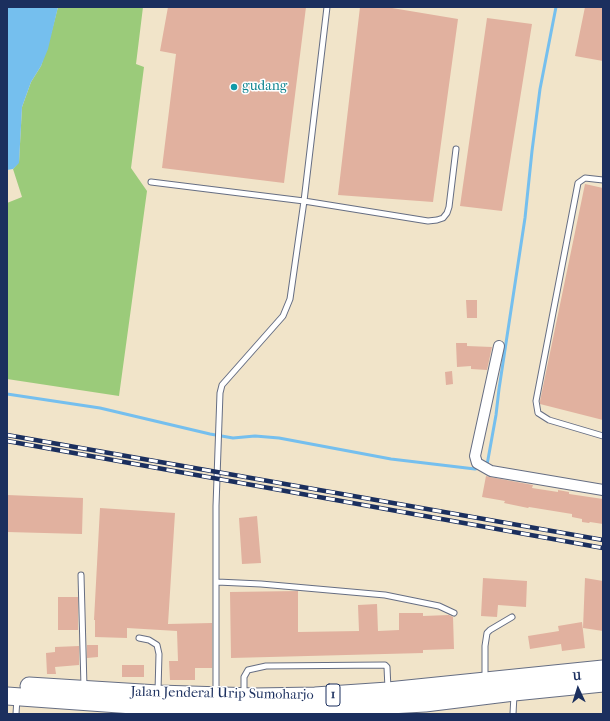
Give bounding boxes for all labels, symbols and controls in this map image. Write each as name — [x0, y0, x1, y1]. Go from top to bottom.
place label: gudang — [242, 79, 287, 95]
marker: gudang — [229, 82, 239, 92]
north arrow — [558, 669, 598, 709]
text: U — [572, 670, 582, 683]
street label: Jalan Jenderal Urip Sumoharjo — [130, 684, 314, 704]
road number: 1 — [326, 684, 340, 706]

